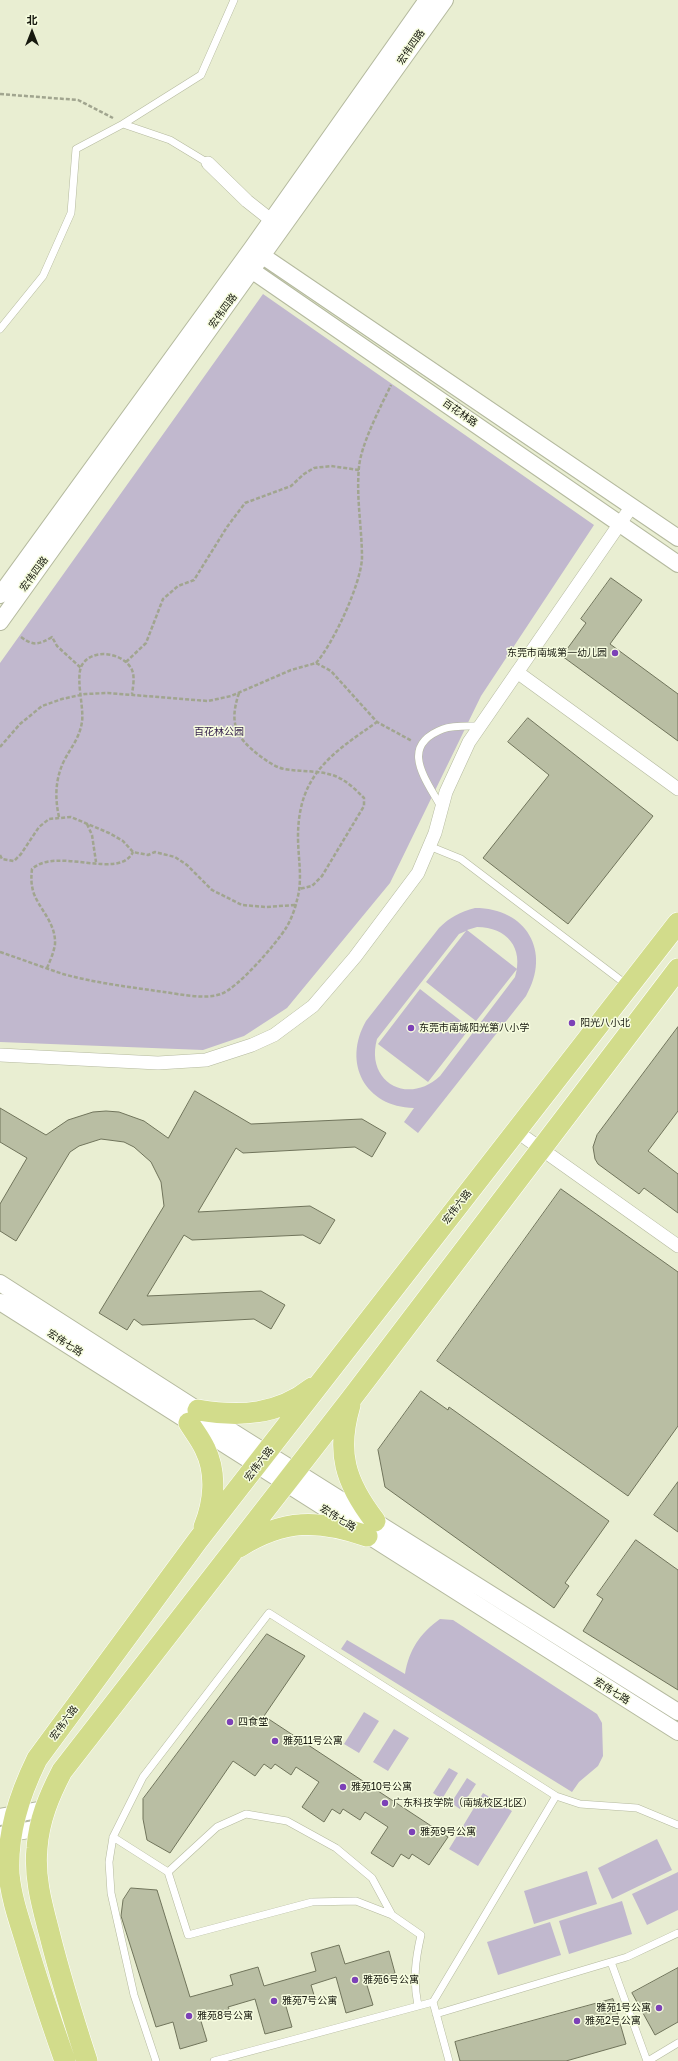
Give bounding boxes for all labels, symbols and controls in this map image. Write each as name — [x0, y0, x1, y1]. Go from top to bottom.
north arrow — [12, 12, 52, 52]
text: 北 — [27, 13, 38, 26]
street label: 宏伟四路 — [395, 27, 427, 67]
street label: 宏伟四路 — [206, 291, 240, 331]
street label: 百花林路 — [440, 397, 480, 429]
street label: 宏伟四路 — [17, 554, 51, 594]
place label: 东莞市南城第一幼儿园 — [507, 647, 607, 659]
marker: 东莞市南城第一幼儿园 — [610, 648, 620, 658]
park label: 百花林公园 — [194, 726, 244, 738]
place label: 阳光八小北 — [580, 1017, 630, 1029]
marker: 阳光八小北 — [567, 1018, 577, 1028]
place label: 东莞市南城阳光第八小学 — [419, 1022, 529, 1034]
marker: 东莞市南城阳光第八小学 — [406, 1023, 416, 1033]
street label: 宏伟六路 — [440, 1188, 474, 1226]
street label: 宏伟七路 — [45, 1327, 85, 1359]
street label: 宏伟六路 — [242, 1445, 276, 1483]
street label: 宏伟七路 — [318, 1502, 358, 1534]
street label: 宏伟七路 — [592, 1675, 632, 1707]
street label: 宏伟六路 — [47, 1703, 81, 1743]
place label: 四食堂 — [238, 1716, 268, 1728]
marker: 四食堂 — [225, 1717, 235, 1727]
place label: 雅苑11号公寓 — [283, 1735, 343, 1747]
marker: 雅苑11号公寓 — [270, 1736, 280, 1746]
place label: 雅苑10号公寓 — [351, 1781, 412, 1793]
marker: 雅苑10号公寓 — [338, 1782, 348, 1792]
place label: 广东科技学院（南城校区北区） — [393, 1797, 533, 1809]
marker: 广东科技学院（南城校区北区） — [380, 1798, 390, 1808]
place label: 雅苑9号公寓 — [420, 1826, 476, 1838]
marker: 雅苑9号公寓 — [407, 1827, 417, 1837]
place label: 雅苑6号公寓 — [363, 1974, 419, 1986]
marker: 雅苑6号公寓 — [350, 1975, 360, 1985]
place label: 雅苑7号公寓 — [282, 1995, 337, 2007]
marker: 雅苑7号公寓 — [269, 1996, 279, 2006]
place label: 雅苑1号公寓 — [596, 2002, 651, 2014]
marker: 雅苑1号公寓 — [654, 2003, 664, 2013]
place label: 雅苑8号公寓 — [197, 2010, 253, 2022]
marker: 雅苑8号公寓 — [184, 2011, 194, 2021]
place label: 雅苑2号公寓 — [585, 2015, 641, 2027]
marker: 雅苑2号公寓 — [572, 2016, 582, 2026]

